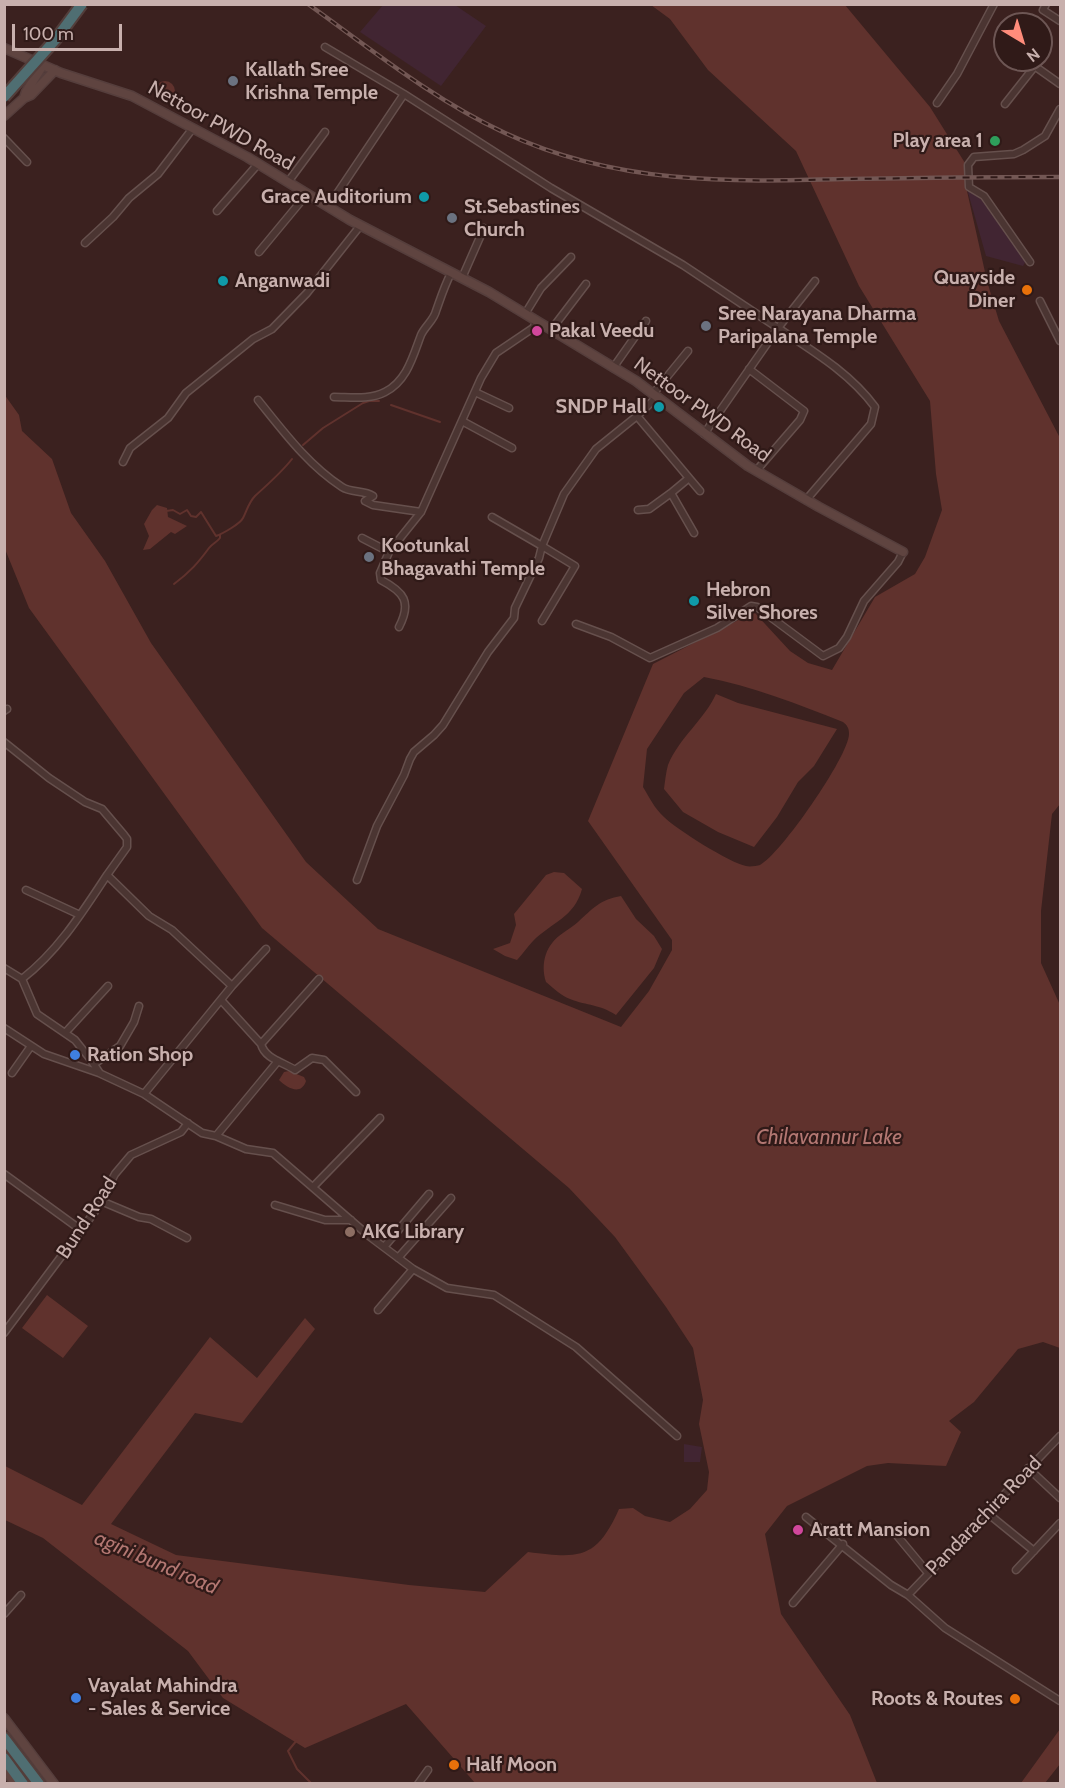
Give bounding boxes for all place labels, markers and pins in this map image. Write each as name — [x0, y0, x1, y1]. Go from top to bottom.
place label: Kallath Sree Krishna Temple — [245, 58, 378, 105]
marker: Kallath Sree Krishna Temple — [226, 74, 240, 88]
place label: Play area 1 — [893, 129, 983, 153]
marker: Play area 1 — [988, 134, 1002, 148]
place label: Grace Auditorium — [261, 185, 412, 209]
marker: Grace Auditorium — [417, 190, 431, 204]
place label: St.Sebastines Church — [464, 195, 580, 242]
marker: St.Sebastines Church — [445, 211, 459, 225]
place label: Quayside Diner — [934, 266, 1015, 313]
place label: Anganwadi — [235, 269, 330, 293]
marker: Anganwadi — [216, 274, 230, 288]
marker: Quayside Diner — [1020, 283, 1034, 297]
place label: Sree Narayana Dharma Paripalana Temple — [718, 302, 916, 349]
place label: Pakal Veedu — [549, 319, 654, 343]
marker: Sree Narayana Dharma Paripalana Temple — [699, 319, 713, 333]
marker: Pakal Veedu — [530, 324, 544, 338]
place label: SNDP Hall — [556, 395, 647, 419]
marker: SNDP Hall — [652, 400, 666, 414]
place label: Kootunkal Bhagavathi Temple — [381, 534, 545, 581]
marker: Kootunkal Bhagavathi Temple — [362, 550, 376, 564]
place label: Hebron Silver Shores — [706, 578, 818, 625]
marker: Hebron Silver Shores — [687, 594, 701, 608]
place label: Ration Shop — [87, 1043, 193, 1067]
marker: Ration Shop — [68, 1048, 82, 1062]
place label: AKG Library — [362, 1220, 464, 1244]
marker: AKG Library — [343, 1225, 357, 1239]
place label: Aratt Mansion — [810, 1518, 930, 1542]
marker: Aratt Mansion — [791, 1523, 805, 1537]
place label: Vayalat Mahindra - Sales & Service — [88, 1674, 237, 1721]
place label: Roots & Routes — [871, 1687, 1003, 1711]
marker: Vayalat Mahindra - Sales & Service — [69, 1691, 83, 1705]
marker: Roots & Routes — [1008, 1692, 1022, 1706]
place label: Half Moon — [466, 1753, 557, 1777]
marker: Half Moon — [447, 1758, 461, 1772]

